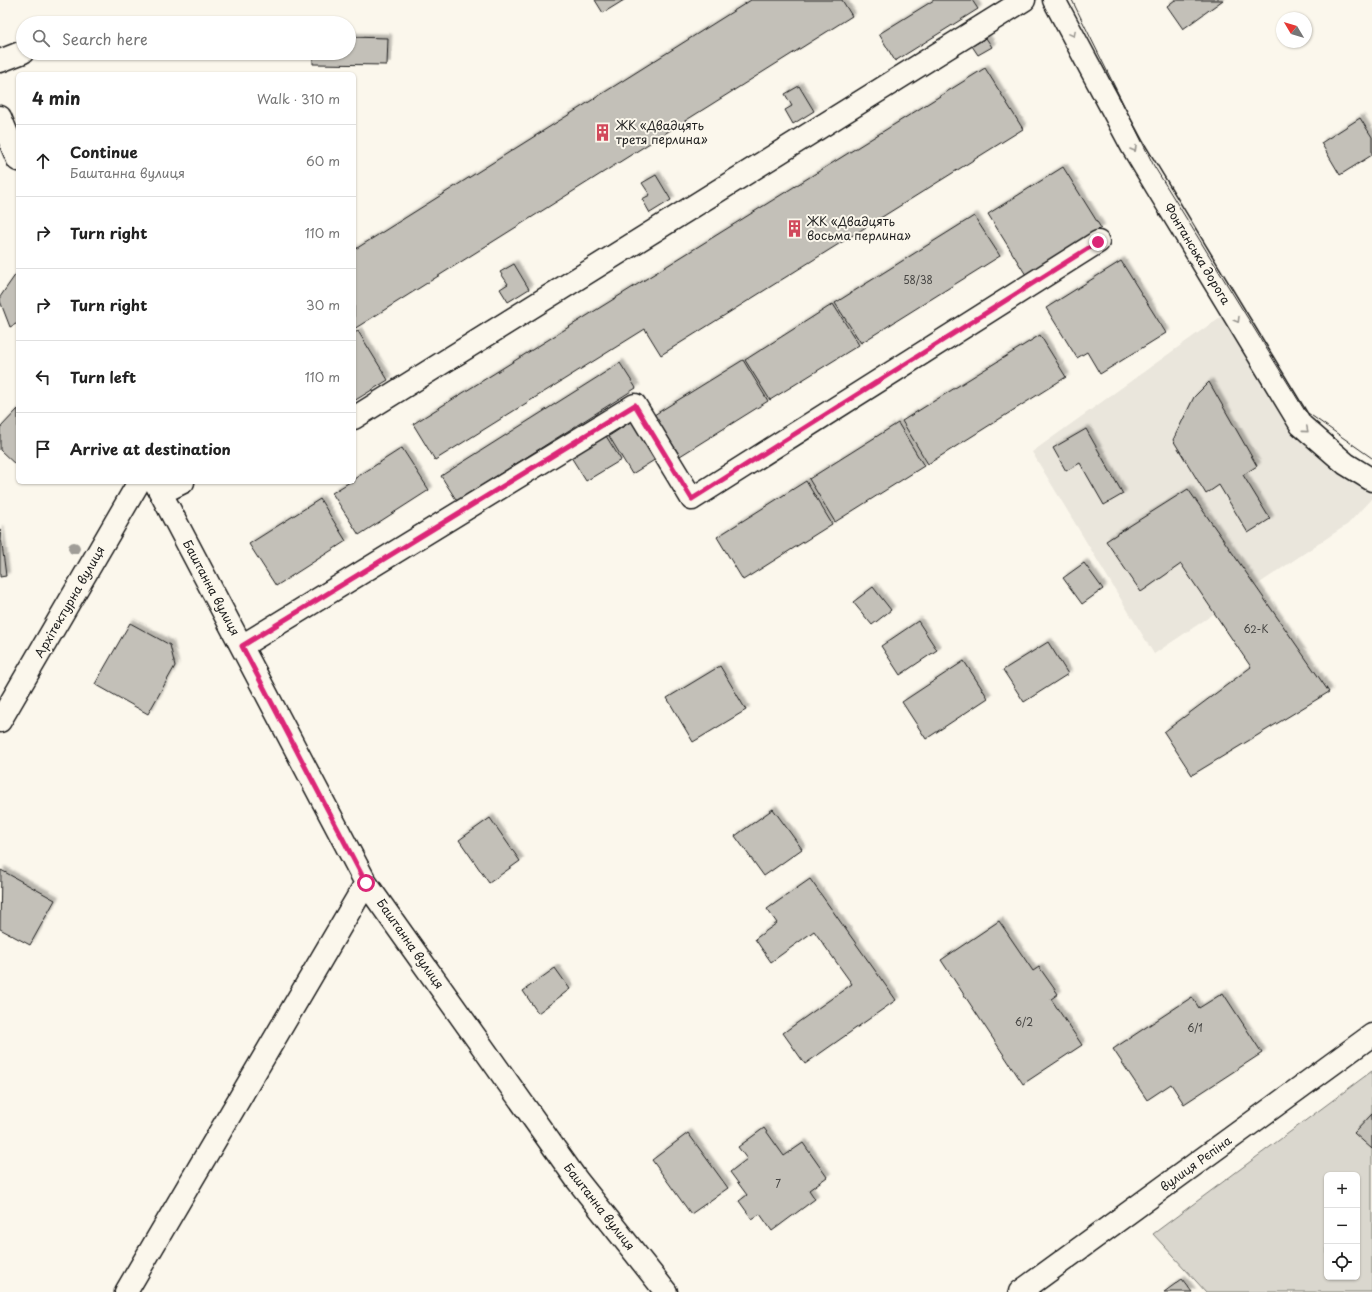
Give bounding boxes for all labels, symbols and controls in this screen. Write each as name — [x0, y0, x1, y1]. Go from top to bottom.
north arrow — [1276, 12, 1312, 48]
search box — [16, 16, 356, 60]
icon: search — [30, 27, 52, 49]
text: Search here — [62, 27, 148, 50]
one-way arrow — [1068, 30, 1075, 38]
text: 4 min — [32, 85, 80, 111]
text: Walk · 310 m — [257, 89, 340, 108]
place label: ЖК «Двадцять третя перлина» — [615, 116, 708, 148]
building icon: ЖК «Двадцять третя перлина» — [593, 123, 613, 143]
text: Continue — [70, 140, 138, 163]
one-way arrow — [1129, 145, 1136, 152]
icon: ahead — [32, 150, 54, 172]
text: 60 m — [306, 151, 340, 170]
text: Баштанна вулиця — [70, 163, 185, 182]
street label: Фонтанська дорога — [1160, 199, 1236, 308]
place label: ЖК «Двадцять восьма перлина» — [806, 212, 911, 244]
building icon: ЖК «Двадцять восьма перлина» — [784, 219, 804, 239]
text: Turn right — [70, 221, 147, 244]
icon: right — [32, 222, 54, 244]
text: 110 m — [305, 223, 340, 242]
route end — [1089, 233, 1107, 251]
house number: 58/38 — [903, 272, 933, 287]
text: Turn right — [70, 293, 147, 316]
icon: right — [32, 294, 54, 316]
text: 30 m — [306, 295, 340, 314]
one-way arrow — [1233, 316, 1240, 323]
text: Turn left — [70, 365, 136, 388]
icon: left — [32, 366, 54, 388]
text: 110 m — [305, 367, 340, 386]
one-way arrow — [1302, 425, 1309, 432]
text: Arrive at destination — [70, 437, 231, 460]
icon: arrive — [32, 438, 54, 460]
street label: Баштанна вулиця — [179, 536, 245, 639]
street label: Архітектурна вулиця — [30, 542, 109, 661]
house number: 62-К — [1244, 621, 1268, 636]
route start — [357, 874, 375, 892]
street label: Баштанна вулиця — [373, 895, 449, 992]
house number: 6/2 — [1015, 1014, 1033, 1029]
house number: 6/1 — [1187, 1020, 1203, 1035]
street label: вулиця Рєпіна — [1156, 1131, 1235, 1195]
street label: Баштанна вулиця — [560, 1159, 640, 1254]
map controls — [1324, 1172, 1360, 1280]
button: + — [1324, 1172, 1360, 1208]
house number: 7 — [775, 1176, 781, 1191]
button: − — [1324, 1208, 1360, 1244]
button: locate — [1324, 1244, 1360, 1280]

